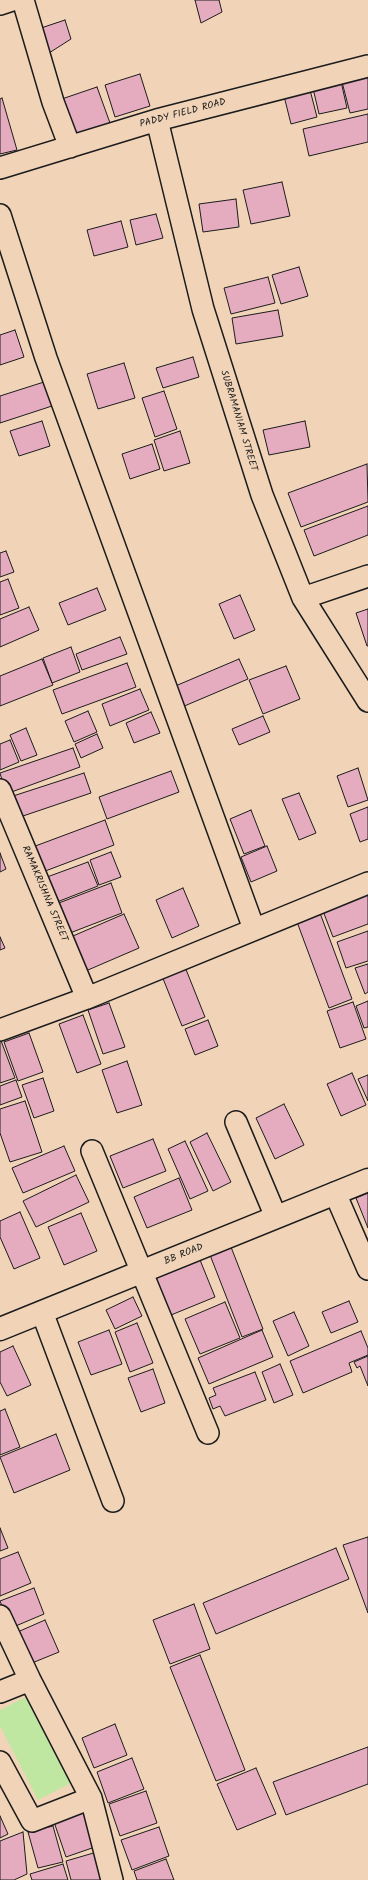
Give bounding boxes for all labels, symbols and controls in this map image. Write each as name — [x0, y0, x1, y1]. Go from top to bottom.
street label: PADDY FIELD ROAD — [139, 97, 227, 131]
street label: SUBRAMANIAM STREET — [217, 369, 259, 473]
street label: RAMAKRISHNA STREET — [18, 844, 70, 944]
street label: BB ROAD — [163, 1242, 205, 1268]

